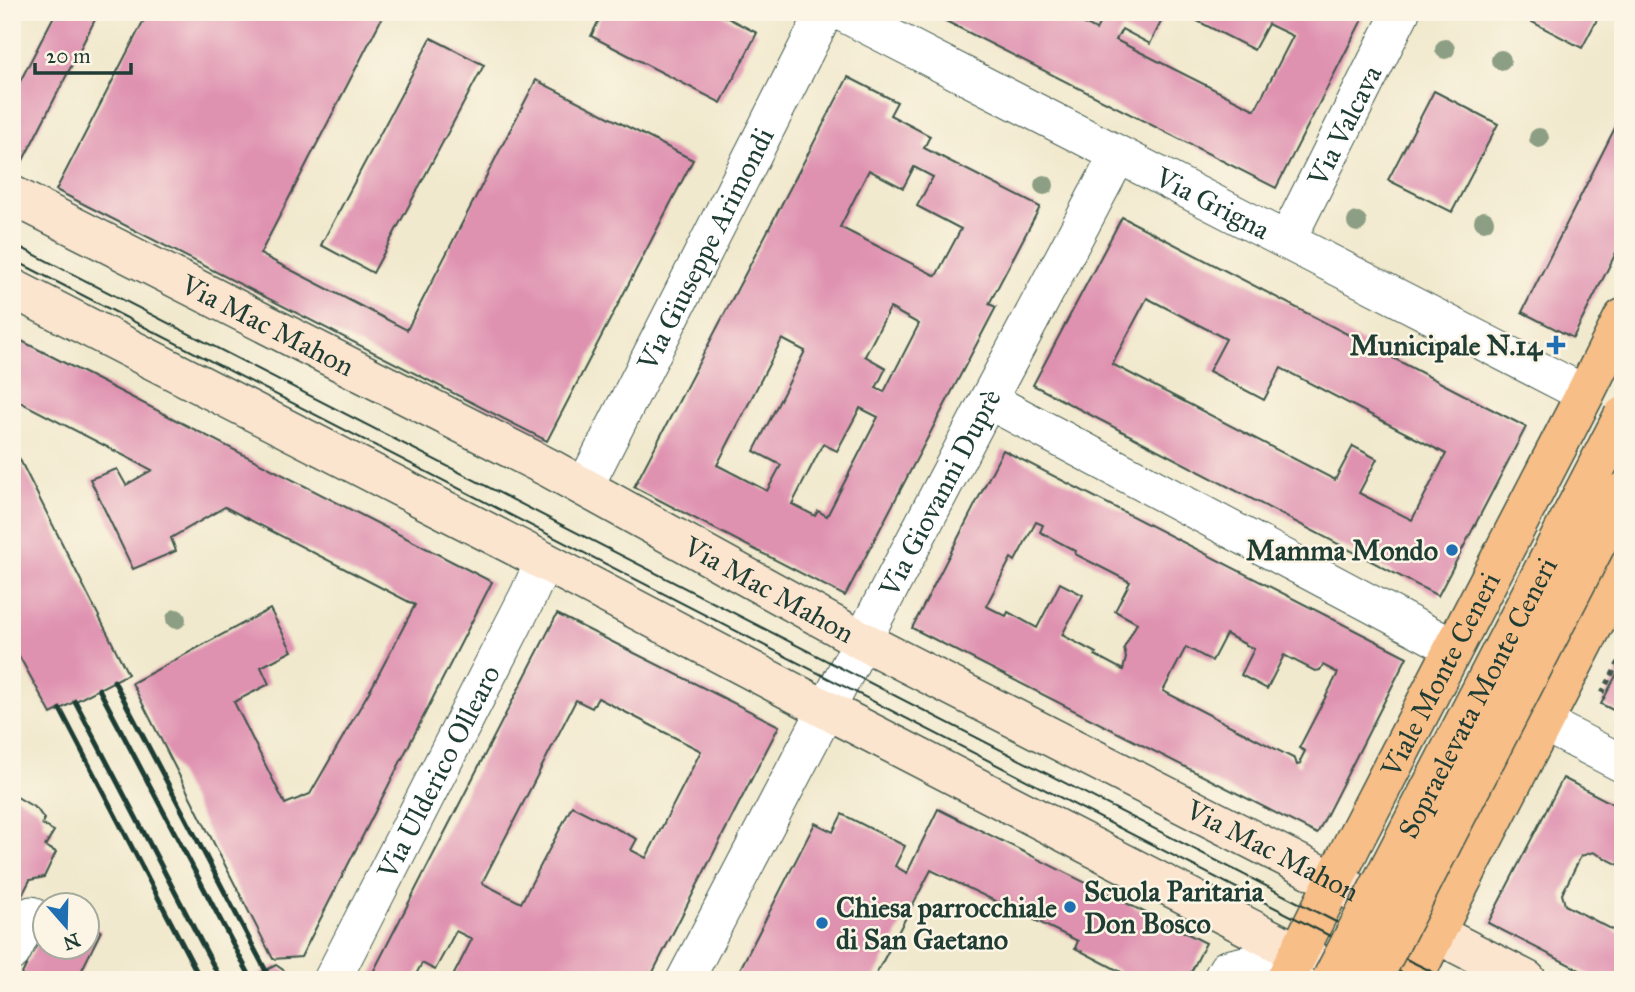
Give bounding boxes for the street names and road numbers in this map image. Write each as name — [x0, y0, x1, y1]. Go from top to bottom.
street label: Via Valcava — [1299, 59, 1389, 193]
street label: Via Giuseppe Arimondi — [629, 121, 781, 377]
street label: Via Grigna — [1149, 159, 1276, 247]
street label: Via Mac Mahon — [175, 266, 360, 384]
street label: Via Giovanni Duprè — [871, 383, 1008, 603]
street label: Via Mac Mahon — [677, 528, 861, 650]
street label: Sopraelevata Monte Ceneri — [1390, 551, 1565, 844]
street label: Viale Monte Ceneri — [1372, 566, 1508, 783]
street label: Via Ulderico Ollearo — [369, 659, 507, 885]
street label: Via Mac Mahon — [1180, 791, 1365, 909]

